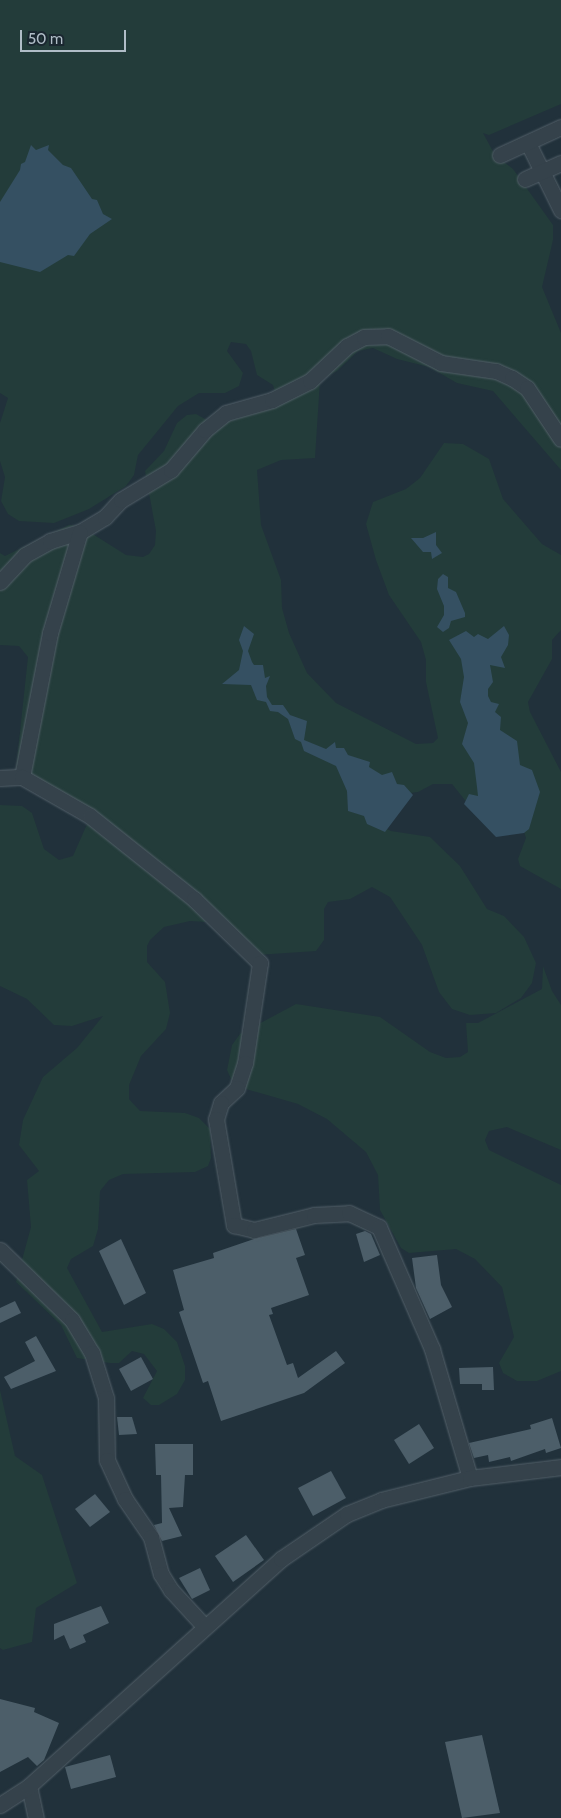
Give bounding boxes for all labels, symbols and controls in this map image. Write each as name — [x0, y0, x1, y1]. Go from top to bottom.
scale bar — [22, 20, 129, 52]
text: 50 m — [28, 30, 63, 48]

